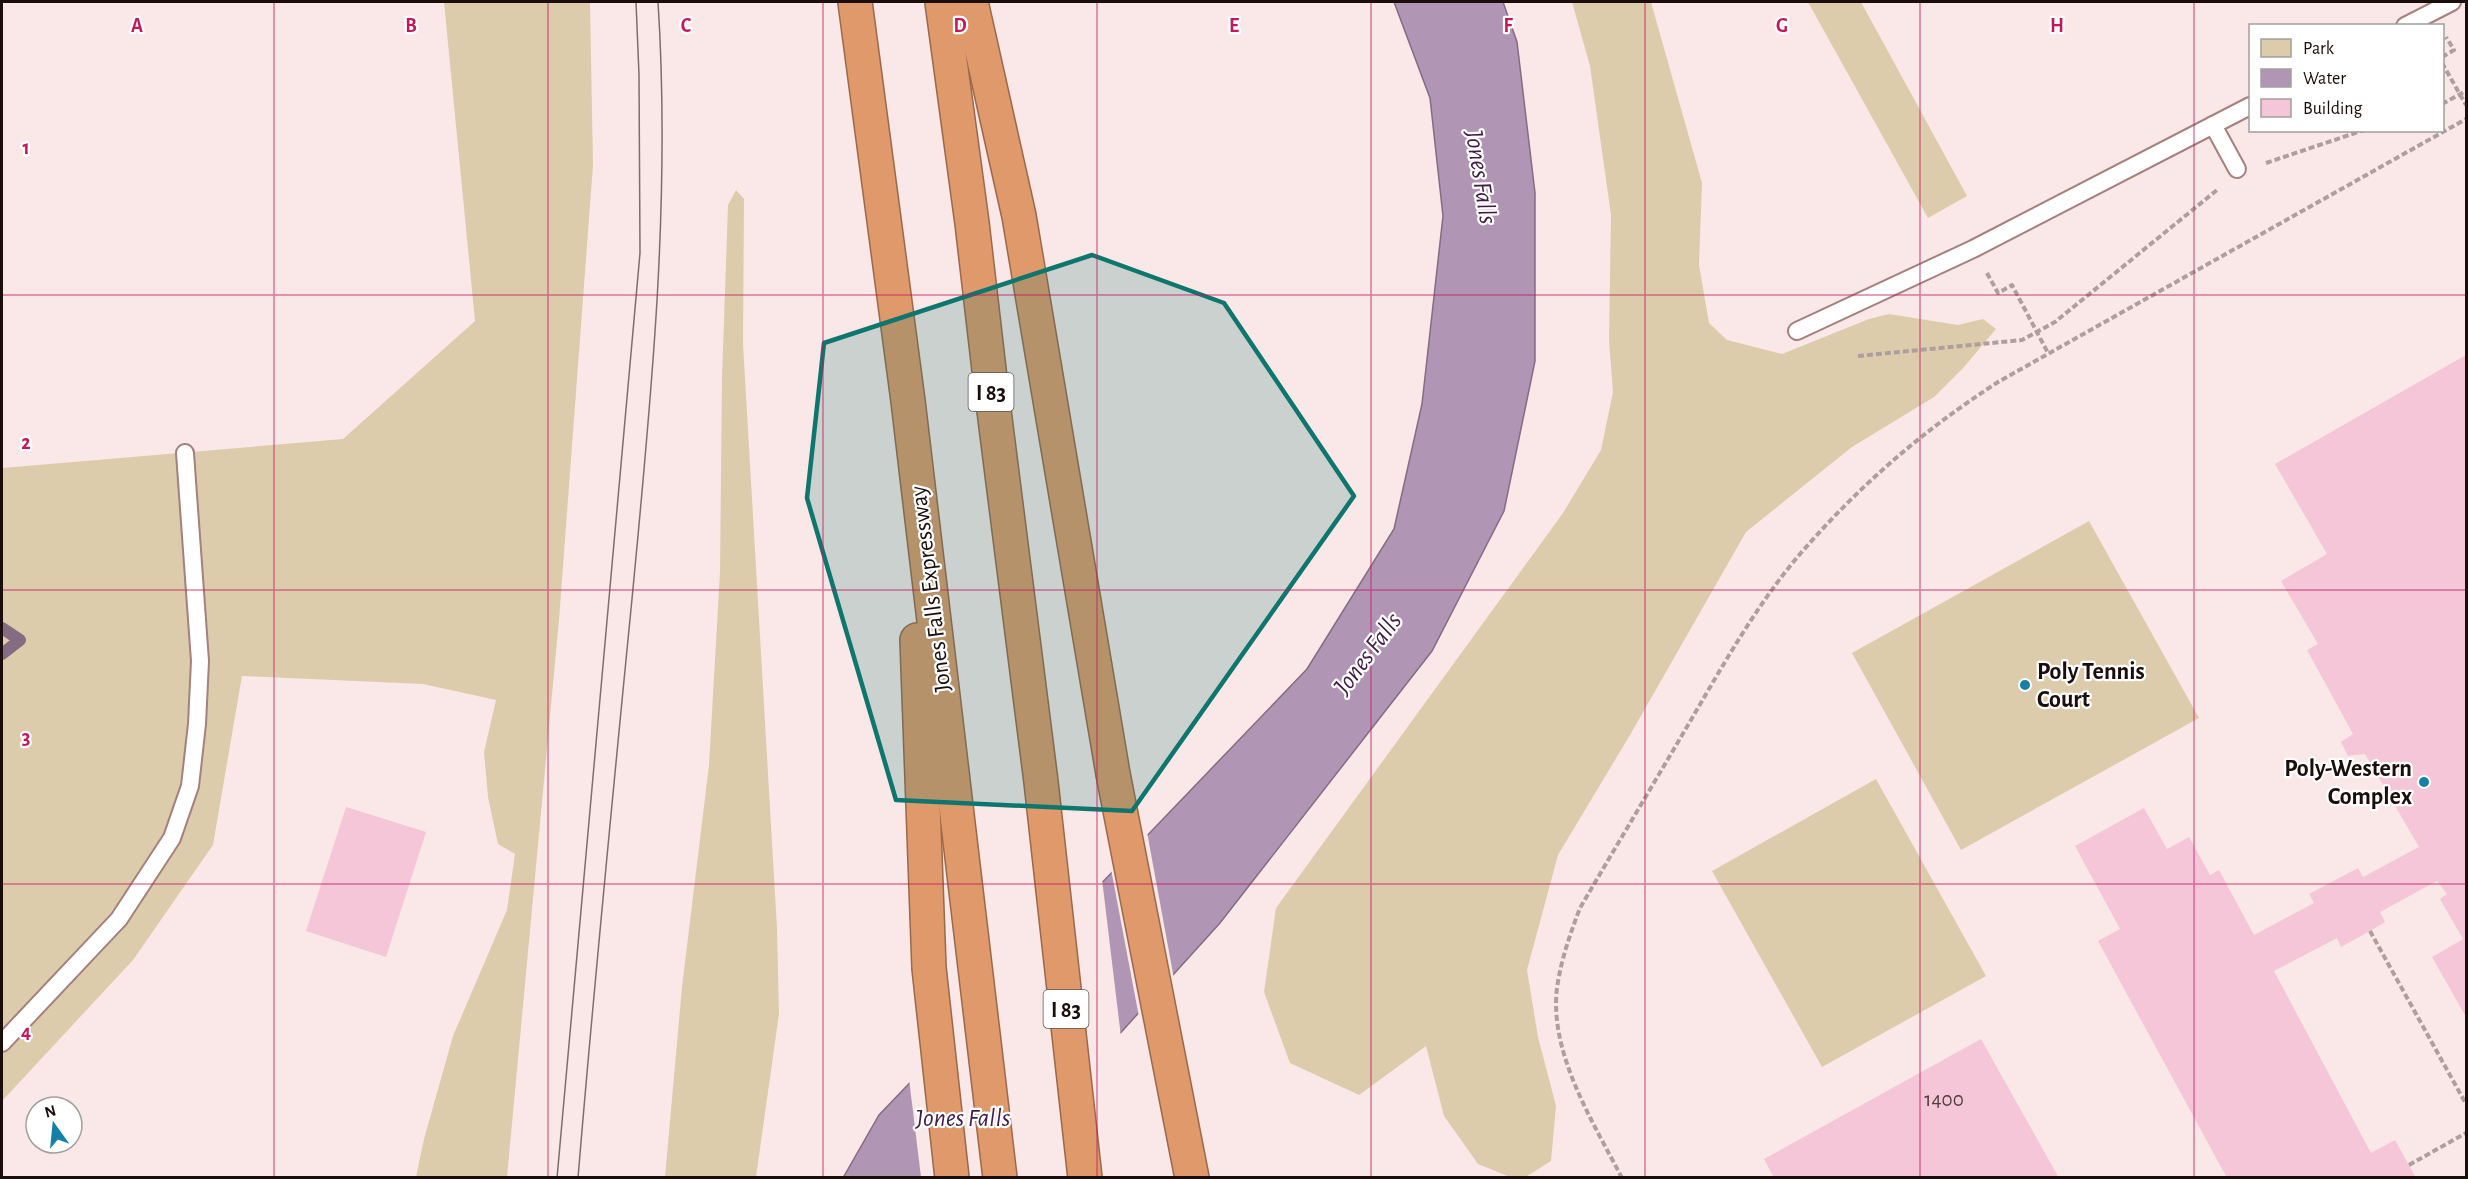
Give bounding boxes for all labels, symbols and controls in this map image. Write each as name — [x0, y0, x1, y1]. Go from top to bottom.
text: A — [131, 16, 143, 36]
text: B — [405, 16, 417, 36]
text: C — [681, 16, 692, 36]
text: D — [953, 16, 967, 36]
text: E — [1229, 16, 1239, 36]
text: F — [1503, 16, 1513, 36]
text: G — [1776, 16, 1788, 36]
text: H — [2050, 16, 2064, 36]
legend — [2249, 24, 2444, 132]
text: Park — [2303, 40, 2335, 58]
text: Water — [2303, 70, 2346, 88]
text: Building — [2303, 100, 2363, 118]
water label: Jones Falls — [1461, 128, 1501, 226]
text: 1 — [22, 138, 30, 158]
road number: I 83 — [968, 373, 1014, 411]
text: 2 — [21, 433, 31, 453]
street label: Jones Falls Expressway — [906, 484, 956, 693]
water label: Jones Falls — [1328, 608, 1407, 700]
place label: Poly Tennis Court — [2037, 660, 2145, 712]
marker: Poly Tennis Court — [2018, 678, 2032, 692]
text: 3 — [22, 728, 30, 748]
place label: Poly-Western Complex — [2284, 757, 2412, 809]
marker: Poly-Western Complex — [2417, 775, 2431, 789]
road number: I 83 — [1044, 990, 1088, 1028]
text: 4 — [21, 1022, 31, 1042]
house number: 1400 — [1924, 1089, 1964, 1110]
north arrow — [24, 1095, 84, 1155]
text: N — [43, 1102, 58, 1121]
water label: Jones Falls — [915, 1105, 1010, 1131]

